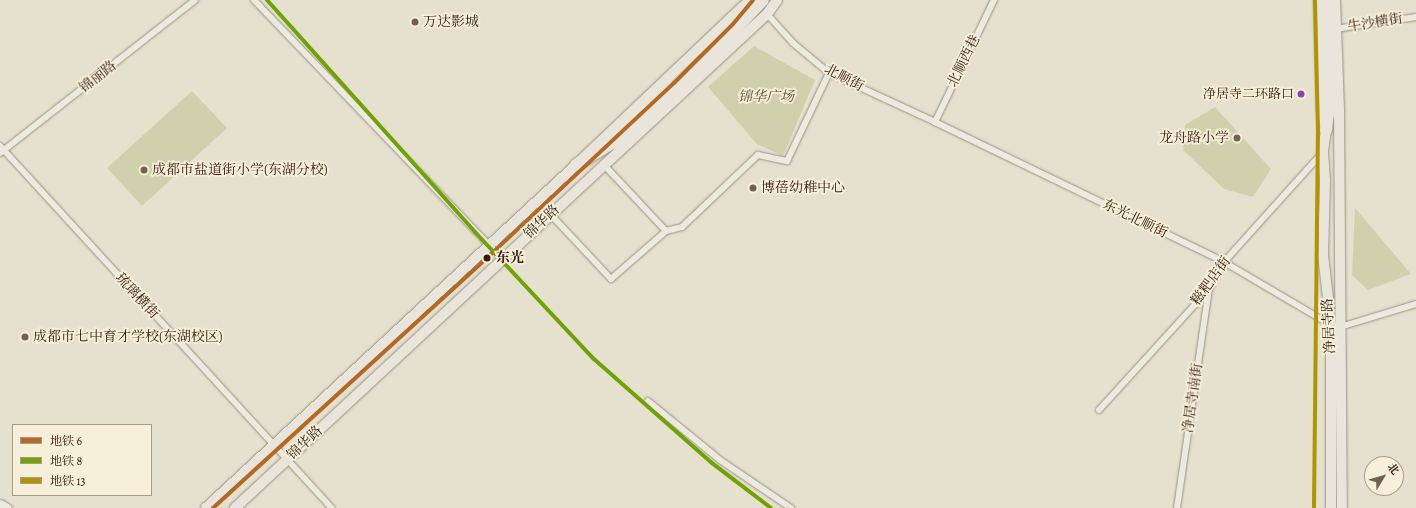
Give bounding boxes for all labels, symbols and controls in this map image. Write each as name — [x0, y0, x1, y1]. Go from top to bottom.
street label: 牛沙横街 — [1346, 10, 1404, 36]
place label: 万达影城 — [423, 14, 479, 30]
marker: 万达影城 — [410, 17, 420, 27]
street label: 北顺西巷 — [944, 32, 984, 90]
street label: 锦丽路 — [76, 57, 120, 97]
street label: 北顺街 — [822, 61, 866, 95]
place label: 净居寺二环路口 — [1203, 86, 1294, 102]
park label: 锦华广场 — [738, 89, 794, 105]
marker: 净居寺二环路口 — [1296, 89, 1306, 99]
place label: 龙舟路小学 — [1159, 130, 1229, 146]
marker: 龙舟路小学 — [1232, 133, 1242, 143]
place label: 成都市盐道街小学(东湖分校) — [152, 162, 328, 178]
marker: 成都市盐道街小学(东湖分校) — [139, 165, 149, 175]
place label: 博蓓幼稚中心 — [761, 180, 845, 196]
marker: 博蓓幼稚中心 — [748, 183, 758, 193]
street label: 东光北顺街 — [1100, 196, 1170, 242]
street label: 锦华路 — [521, 202, 563, 242]
place label: 东光 — [496, 250, 524, 266]
marker: 东光 — [481, 252, 493, 264]
street label: 糍粑店街 — [1188, 253, 1234, 309]
street label: 琉璃横街 — [112, 270, 162, 322]
street label: 净居寺路 — [1319, 298, 1339, 354]
place label: 成都市七中育才学校(东湖校区) — [33, 329, 223, 345]
marker: 成都市七中育才学校(东湖校区) — [20, 332, 30, 342]
street label: 净居寺南街 — [1180, 362, 1206, 434]
street label: 锦华路 — [284, 423, 326, 463]
legend — [12, 424, 152, 496]
text: 地铁 6 — [50, 433, 82, 449]
text: 地铁 8 — [50, 453, 82, 469]
north arrow — [1364, 456, 1404, 496]
text: 北 — [1384, 460, 1402, 478]
text: 地铁 13 — [50, 473, 85, 489]

